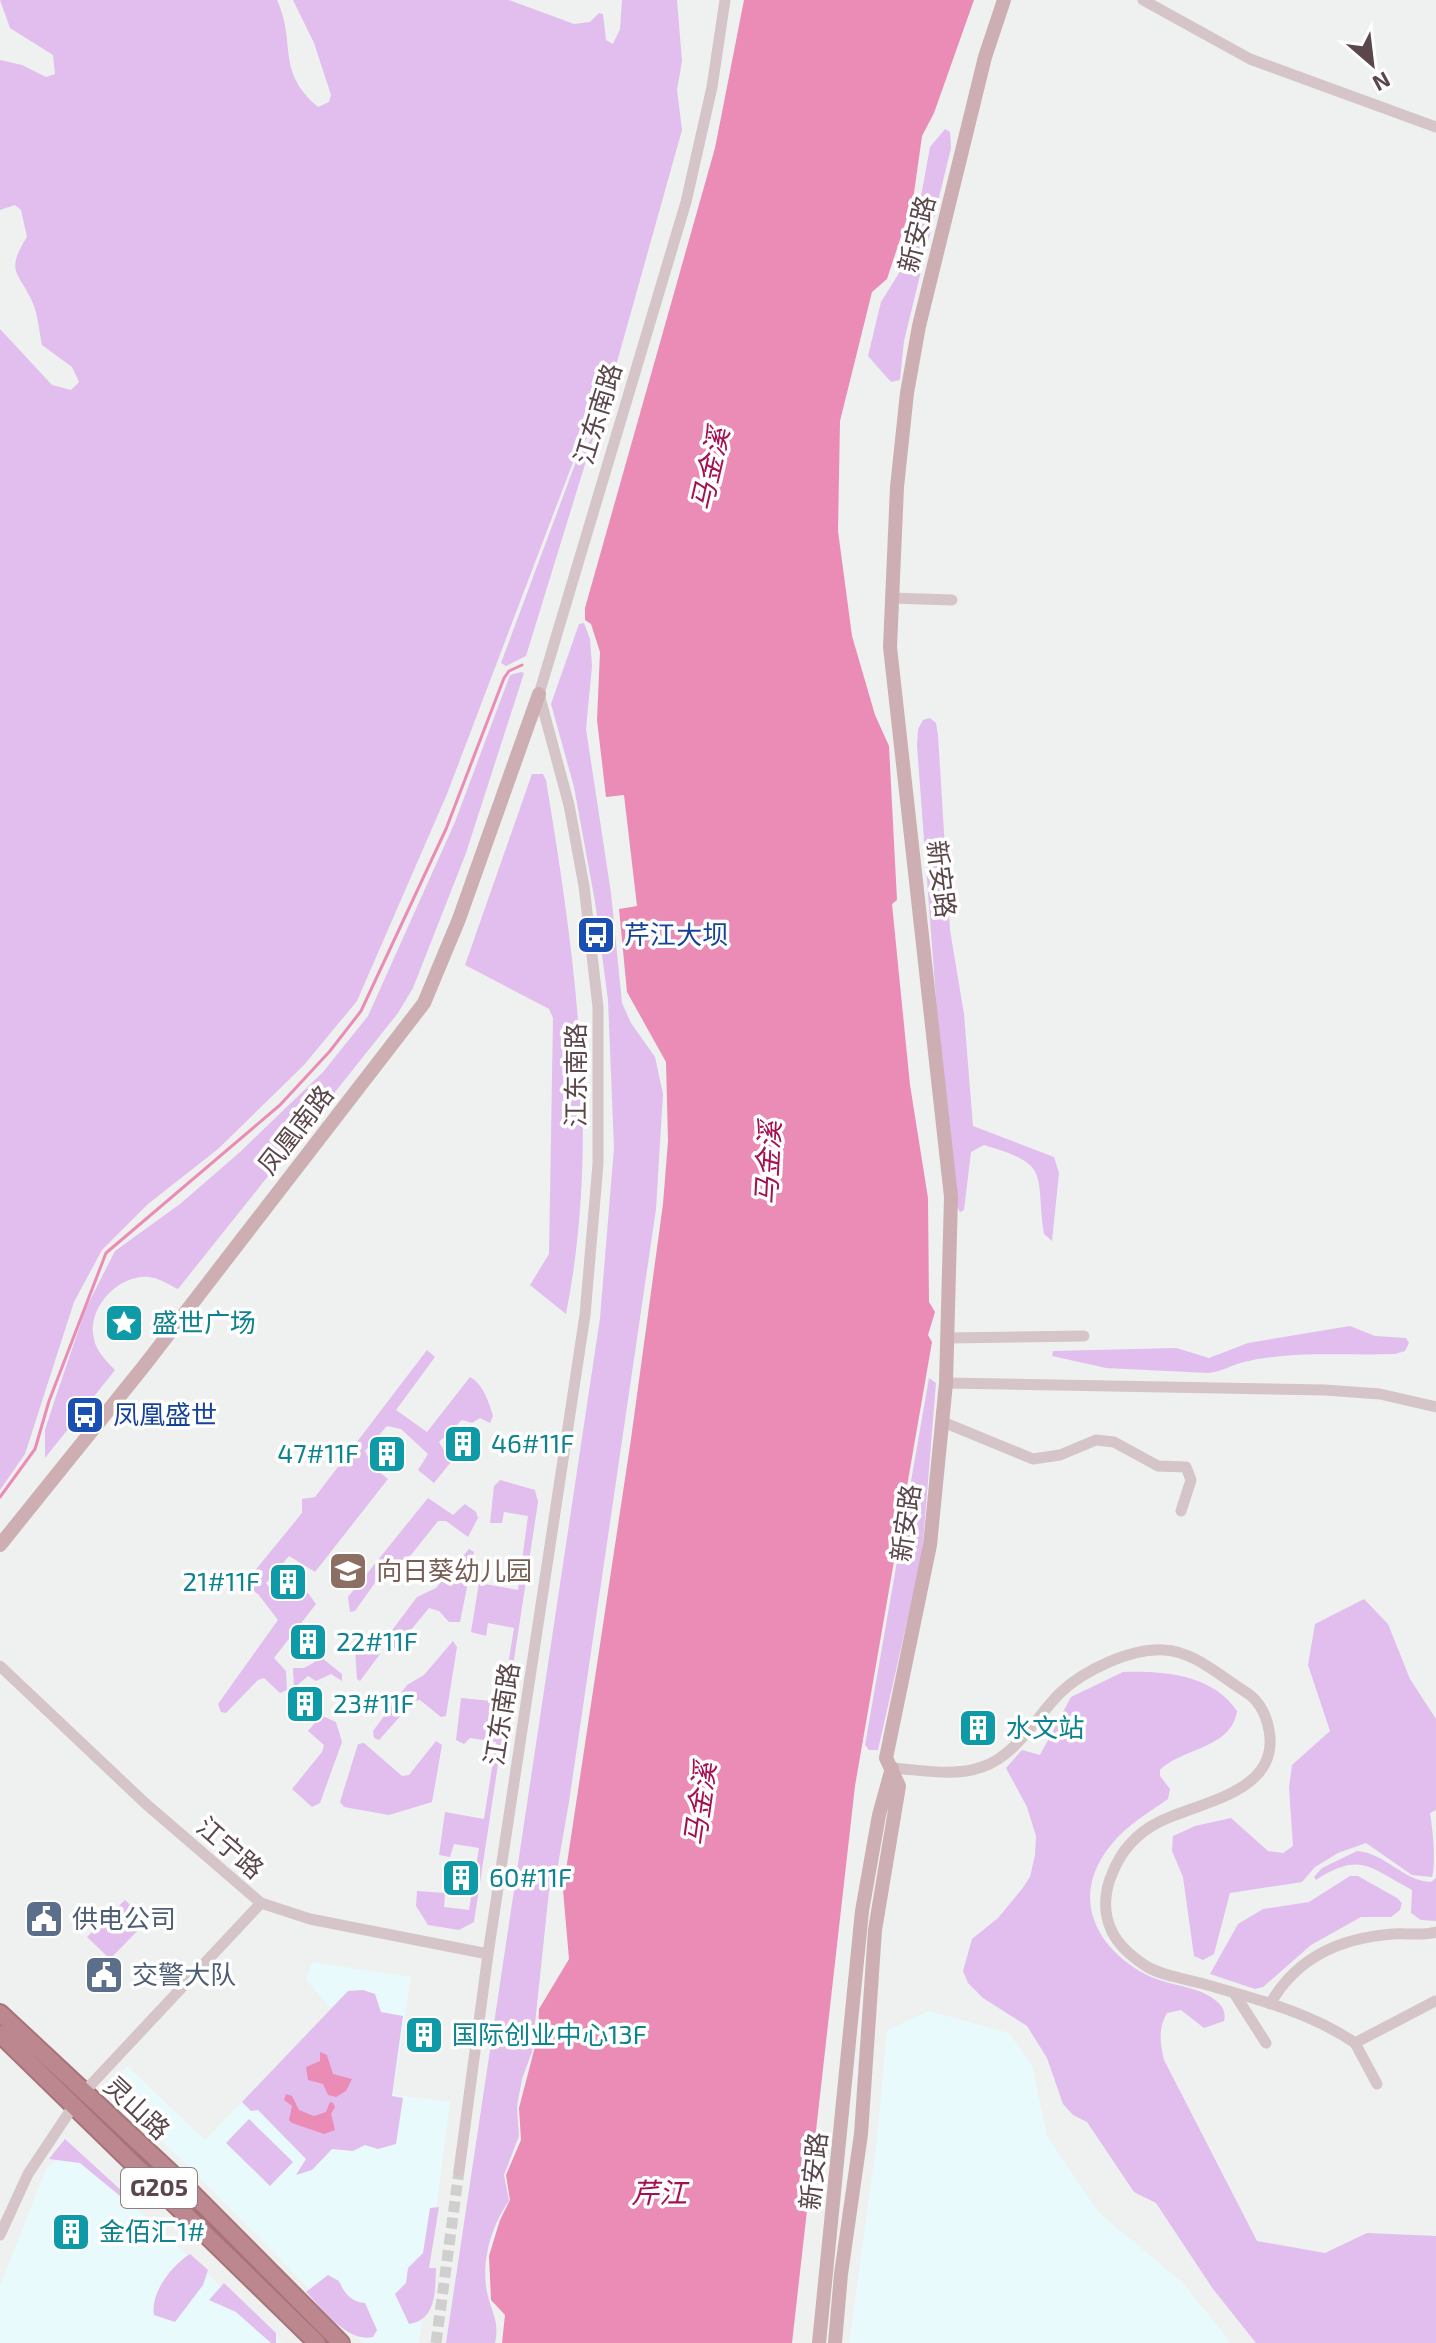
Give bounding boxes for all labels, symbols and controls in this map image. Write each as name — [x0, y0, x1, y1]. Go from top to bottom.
north arrow — [1332, 24, 1412, 104]
text: N — [1369, 67, 1395, 98]
street label: 新安路 — [891, 192, 940, 275]
street label: 江东南路 — [567, 359, 627, 468]
water label: 马金溪 — [683, 421, 736, 514]
street label: 新安路 — [922, 838, 963, 919]
bus stop icon: 芹江大坝 — [575, 914, 617, 956]
place label: 芹江大坝 — [624, 918, 728, 949]
street label: 江东南路 — [559, 1023, 590, 1127]
street label: 凤凰南路 — [251, 1079, 339, 1180]
water label: 马金溪 — [748, 1117, 786, 1206]
place icon: 盛世广场 — [103, 1302, 145, 1344]
place label: 盛世广场 — [152, 1306, 256, 1337]
bus stop icon: 凤凰盛世 — [64, 1394, 106, 1436]
place label: 凤凰盛世 — [113, 1398, 217, 1429]
building icon: 46#11F — [442, 1423, 484, 1465]
place label: 46#11F — [491, 1427, 574, 1458]
building icon: 47#11F — [366, 1433, 408, 1475]
place label: 47#11F — [277, 1437, 359, 1468]
street label: 新安路 — [884, 1482, 925, 1564]
school or university icon: 向日葵幼儿园 — [327, 1550, 369, 1592]
place label: 向日葵幼儿园 — [376, 1554, 532, 1585]
building icon: 21#11F — [267, 1561, 309, 1603]
place label: 21#11F — [183, 1565, 260, 1596]
building icon: 22#11F — [287, 1621, 329, 1663]
place label: 22#11F — [336, 1625, 418, 1656]
street label: 江东南路 — [477, 1660, 524, 1768]
building icon: 23#11F — [284, 1683, 326, 1725]
place label: 23#11F — [333, 1687, 415, 1718]
building icon: 水文站 — [957, 1707, 999, 1749]
place label: 水文站 — [1006, 1711, 1084, 1742]
water label: 马金溪 — [676, 1757, 722, 1848]
street label: 江宁路 — [191, 1810, 271, 1884]
building icon: 60#11F — [440, 1857, 482, 1899]
place label: 60#11F — [489, 1861, 572, 1892]
public building icon: 供电公司 — [23, 1898, 65, 1940]
place label: 供电公司 — [72, 1902, 176, 1933]
public building icon: 交警大队 — [83, 1954, 125, 1996]
place label: 交警大队 — [132, 1958, 236, 1989]
building icon: 国际创业中心13F — [403, 2014, 445, 2056]
place label: 国际创业中心13F — [452, 2018, 647, 2049]
street label: 灵山路 — [99, 2069, 177, 2145]
street label: 新安路 — [793, 2130, 832, 2211]
road number: G205 — [121, 2168, 197, 2208]
water label: 芹江 — [631, 2175, 690, 2209]
building icon: 金佰汇1# — [50, 2211, 92, 2253]
place label: 金佰汇1# — [99, 2215, 205, 2246]

